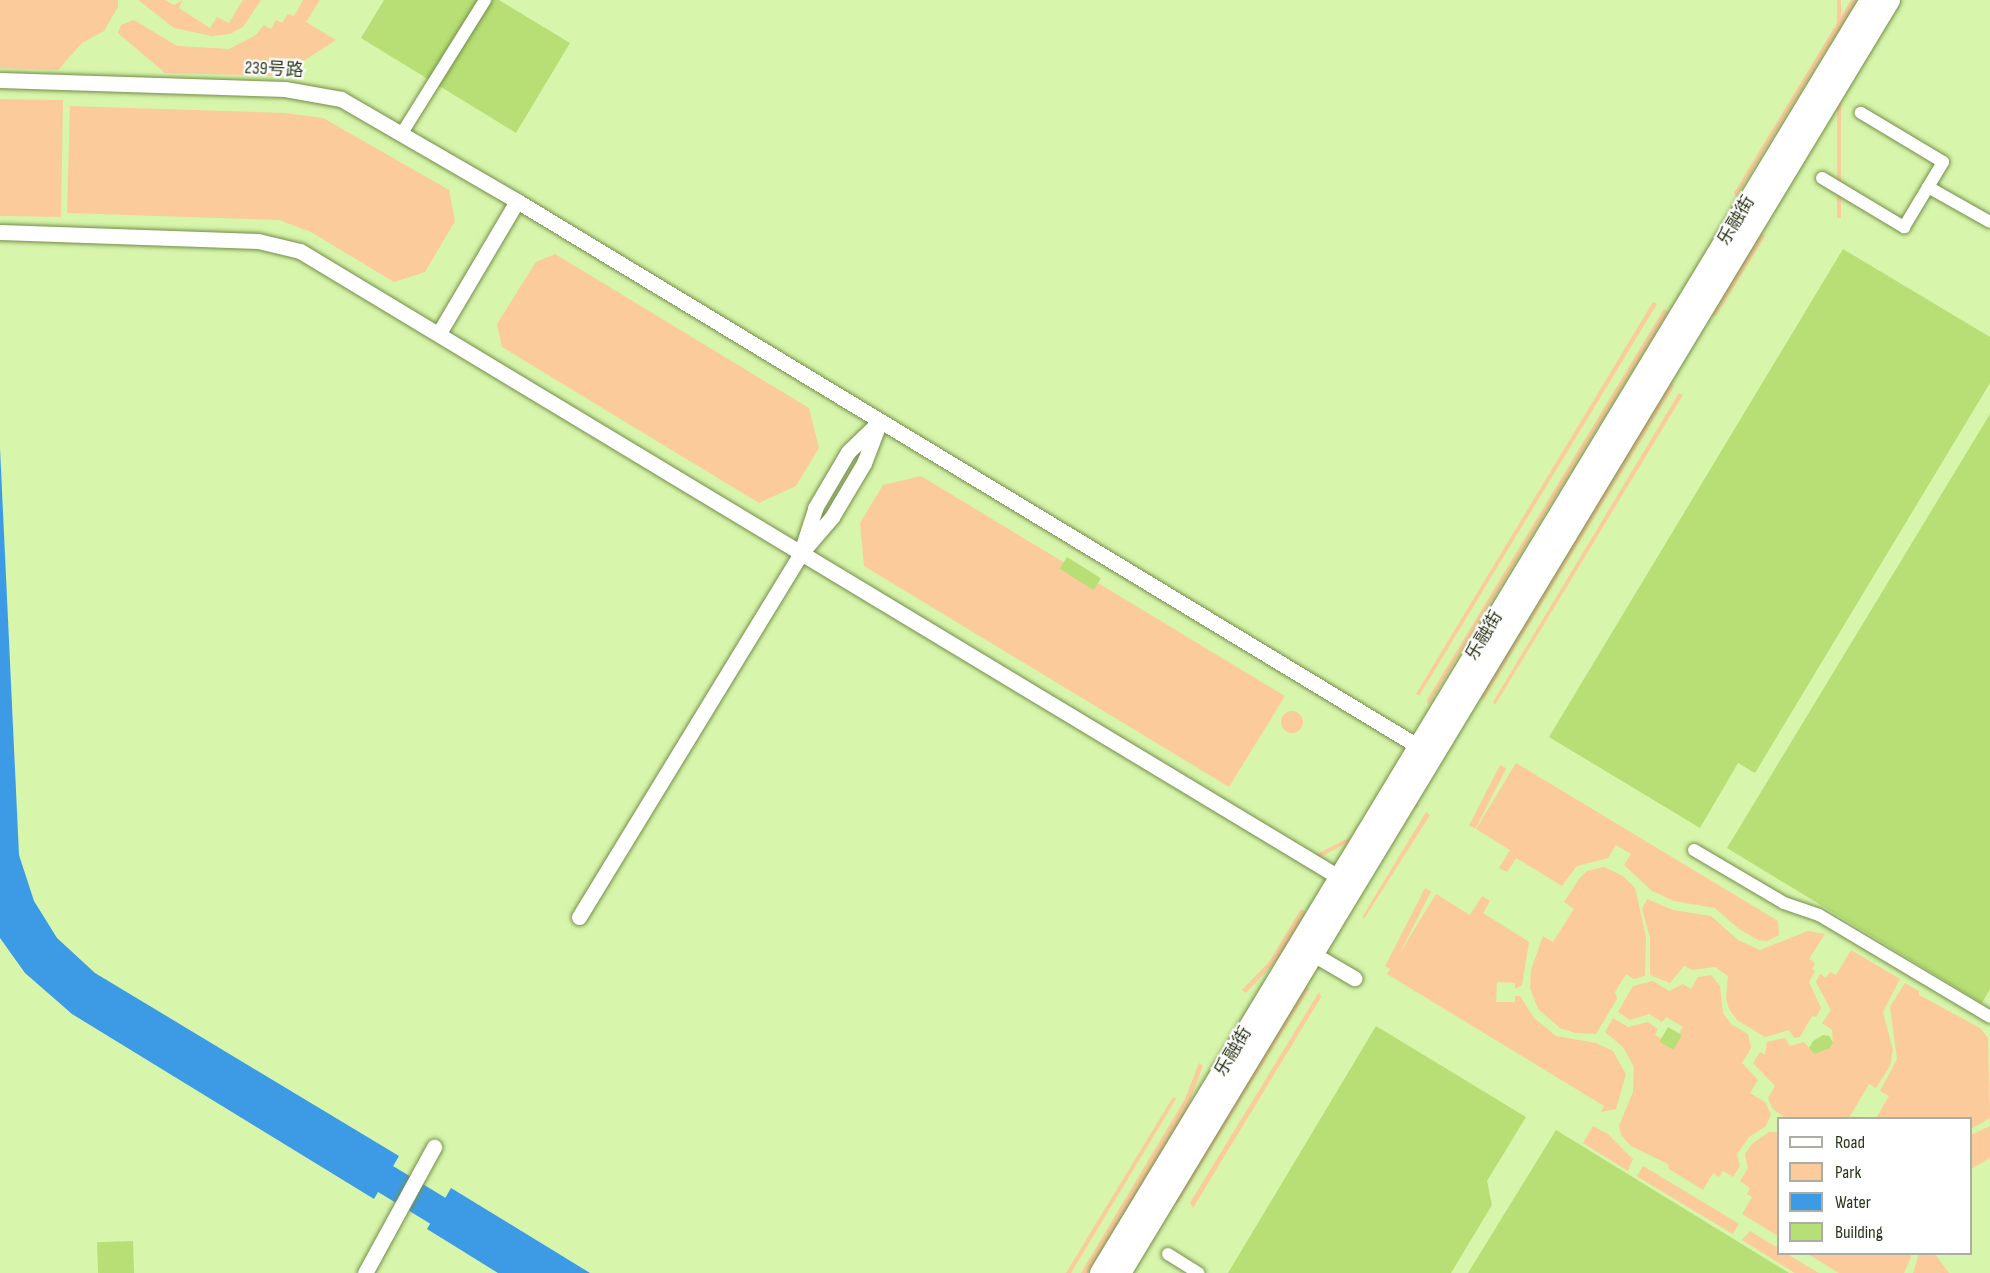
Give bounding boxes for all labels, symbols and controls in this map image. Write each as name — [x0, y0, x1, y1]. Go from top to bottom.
street label: 239号路 — [244, 58, 304, 82]
street label: 乐融街 — [1714, 192, 1760, 250]
street label: 乐融街 — [1462, 607, 1508, 665]
street label: 乐融街 — [1211, 1023, 1257, 1081]
legend — [1777, 1117, 1972, 1255]
text: Road — [1835, 1132, 1865, 1153]
text: Park — [1835, 1162, 1861, 1183]
text: Water — [1835, 1192, 1871, 1213]
text: Building — [1835, 1222, 1883, 1243]

